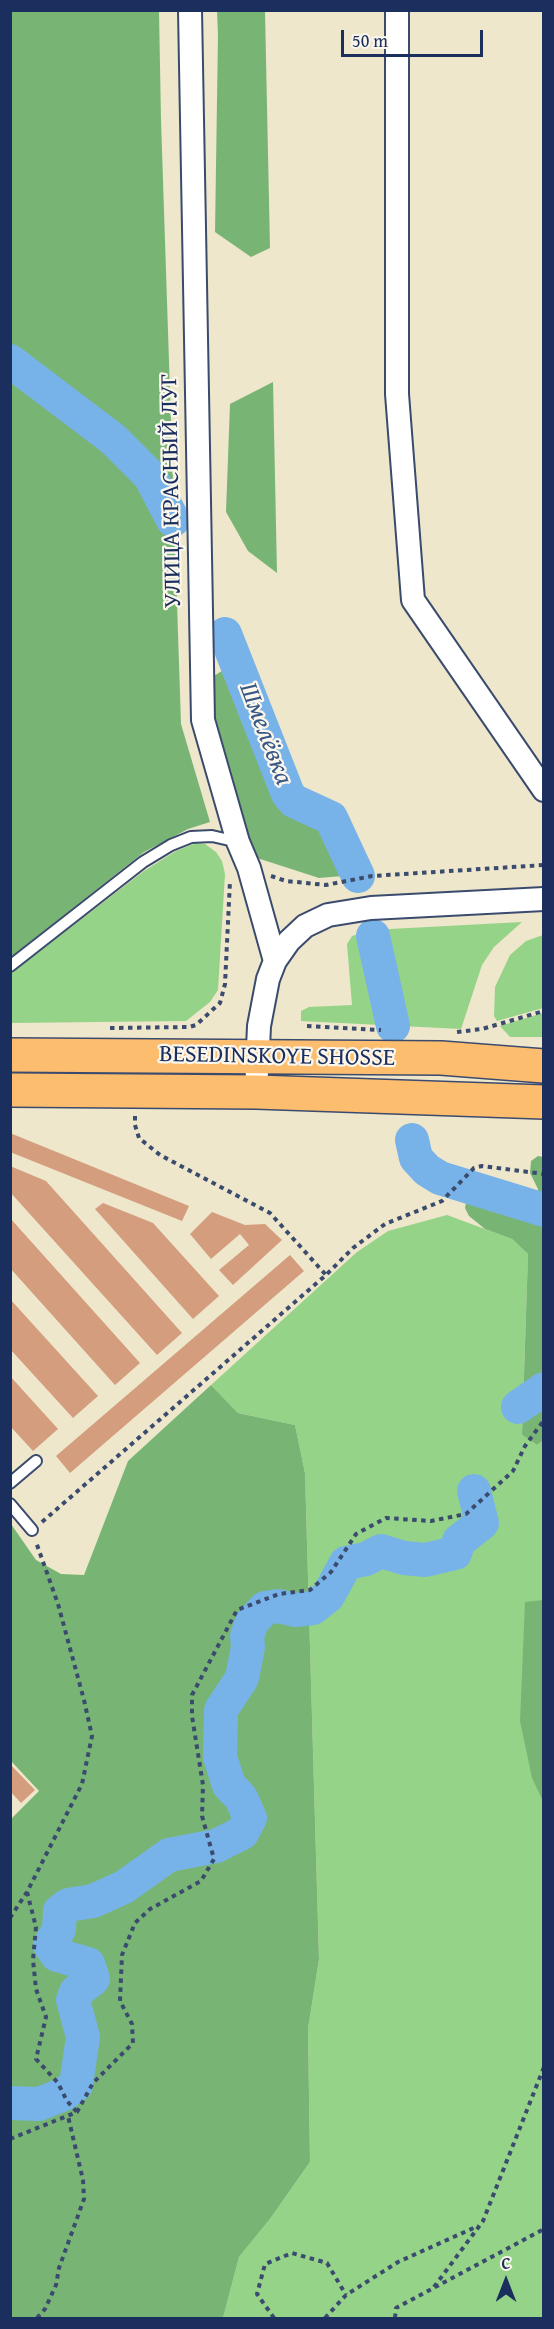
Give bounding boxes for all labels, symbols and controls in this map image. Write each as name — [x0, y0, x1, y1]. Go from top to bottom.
scale bar — [344, 18, 486, 56]
text: 50 m — [352, 27, 388, 54]
street label: УЛИЦА КРАСНЫЙ ЛУГ — [156, 374, 188, 608]
water label: Шмелёвка — [231, 678, 299, 790]
street label: BESEDINSKOYE SHOSSE — [159, 1041, 395, 1073]
north arrow — [476, 2251, 536, 2311]
text: С — [501, 2251, 511, 2275]

